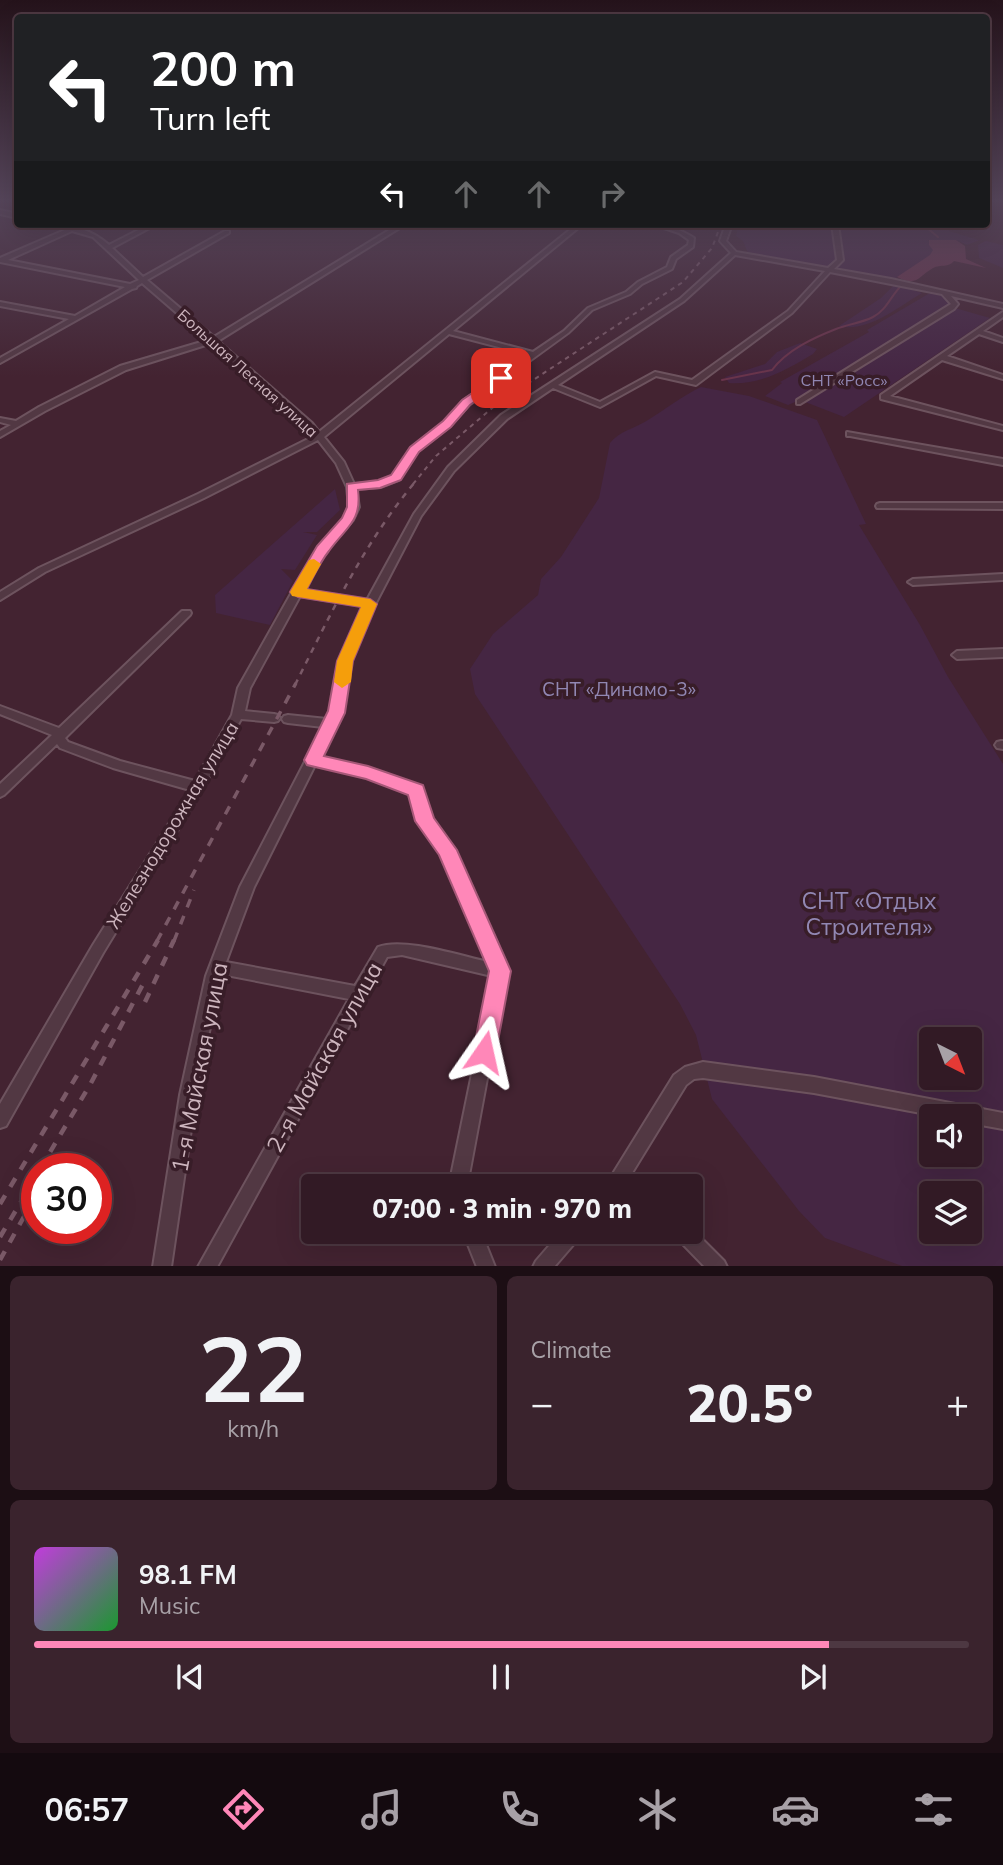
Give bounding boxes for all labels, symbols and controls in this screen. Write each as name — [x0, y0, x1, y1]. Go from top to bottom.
text: 200 m — [150, 37, 296, 98]
icon: left — [35, 42, 126, 133]
text: Turn left — [150, 98, 270, 138]
icon: left — [374, 175, 412, 213]
icon: ahead — [447, 175, 485, 213]
icon: ahead — [520, 175, 558, 213]
icon: right — [593, 175, 631, 213]
street label: Большая Лесная улица — [174, 305, 322, 441]
pin — [471, 348, 531, 408]
icon: arrive — [482, 359, 520, 397]
park label: СНТ «Росс» — [801, 370, 887, 390]
park label: СНТ «Динамо-3» — [542, 677, 696, 701]
street label: Железнодорожная улица — [101, 717, 243, 933]
park label: СНТ «Отдых Строителя» — [801, 886, 937, 941]
street label: 2-я Майская улица — [260, 957, 388, 1157]
street label: 1-я Майская улица — [164, 959, 234, 1175]
position arrow — [447, 1015, 521, 1089]
north arrow — [919, 1027, 982, 1090]
map controls — [919, 1027, 982, 1244]
button: sound — [919, 1104, 982, 1167]
speed limit sign: 30 — [21, 1153, 112, 1244]
button: layers — [919, 1181, 982, 1244]
text: 07:00 · 3 min · 970 m — [372, 1192, 632, 1225]
text: 22 — [199, 1311, 308, 1425]
text: Climate — [531, 1335, 612, 1364]
text: 20.5° — [686, 1370, 813, 1435]
text: − — [531, 1379, 553, 1427]
text: + — [946, 1379, 969, 1427]
text: km/h — [227, 1414, 279, 1443]
text: 98.1 FM — [139, 1558, 237, 1591]
text: Music — [139, 1591, 200, 1620]
icon: previous — [171, 1658, 209, 1696]
icon: pause — [482, 1658, 520, 1696]
icon: next — [794, 1658, 832, 1696]
icon: directions — [219, 1785, 268, 1834]
icon: music — [357, 1785, 406, 1834]
icon: phone — [495, 1785, 544, 1834]
icon: climate — [633, 1785, 682, 1834]
icon: car — [771, 1785, 820, 1834]
icon: filters — [909, 1785, 958, 1834]
text: 06:57 — [45, 1789, 129, 1829]

